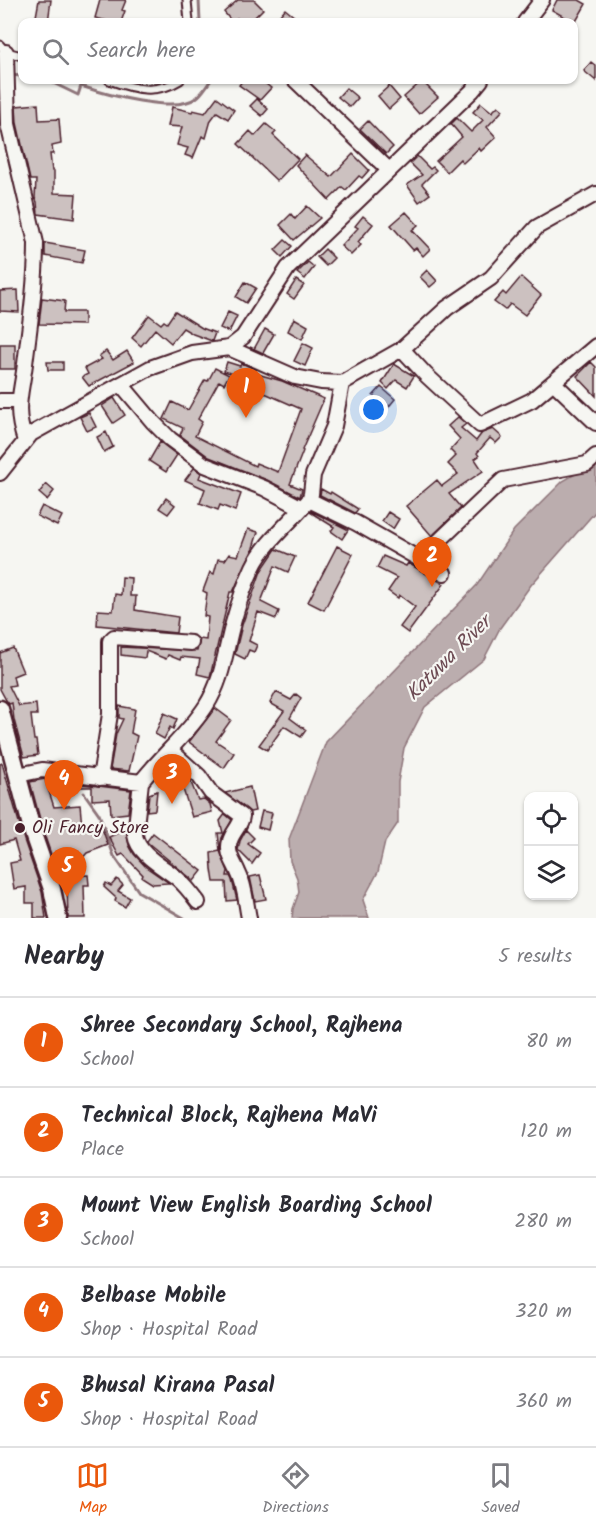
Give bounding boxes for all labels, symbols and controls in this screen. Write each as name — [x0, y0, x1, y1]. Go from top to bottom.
search box — [18, 18, 578, 84]
text: Search here — [87, 34, 195, 69]
icon: search — [39, 35, 72, 68]
pin: 1 — [226, 368, 266, 418]
your location — [359, 395, 388, 424]
pin: 2 — [412, 538, 452, 587]
water label: Katuwa River — [399, 606, 502, 709]
pin: 3 — [152, 754, 192, 804]
pin: 4 — [44, 760, 84, 810]
map controls — [524, 792, 578, 900]
button: locate — [524, 792, 578, 846]
place label: Oli Fancy Store — [32, 814, 149, 843]
marker: Oli Fancy Store — [13, 821, 27, 835]
button: layers — [524, 846, 578, 900]
pin: 5 — [48, 848, 86, 897]
text: Nearby — [24, 936, 104, 978]
text: 5 results — [498, 941, 572, 973]
text: Shree Secondary School, Rajhena — [81, 1009, 402, 1044]
text: 1 — [40, 1026, 47, 1058]
text: 80 m — [526, 1026, 572, 1058]
text: School — [81, 1044, 134, 1076]
text: Technical Block, Rajhena MaVi — [81, 1099, 377, 1134]
text: 2 — [38, 1116, 49, 1148]
text: 120 m — [520, 1116, 572, 1148]
text: Place — [81, 1134, 124, 1166]
text: Mount View English Boarding School — [81, 1189, 432, 1224]
text: 3 — [38, 1206, 49, 1238]
text: 280 m — [514, 1206, 572, 1238]
text: School — [81, 1224, 134, 1256]
text: Belbase Mobile — [81, 1279, 226, 1314]
text: 4 — [38, 1296, 49, 1328]
text: 320 m — [515, 1296, 572, 1328]
text: Shop · Hospital Road — [81, 1314, 257, 1346]
text: Bhusal Kirana Pasal — [81, 1369, 274, 1404]
text: 5 — [38, 1386, 49, 1418]
text: 360 m — [516, 1386, 572, 1418]
text: Shop · Hospital Road — [81, 1404, 257, 1436]
tab: Map — [76, 1459, 109, 1520]
tab: Directions — [262, 1459, 329, 1520]
tab: Saved — [482, 1459, 520, 1520]

